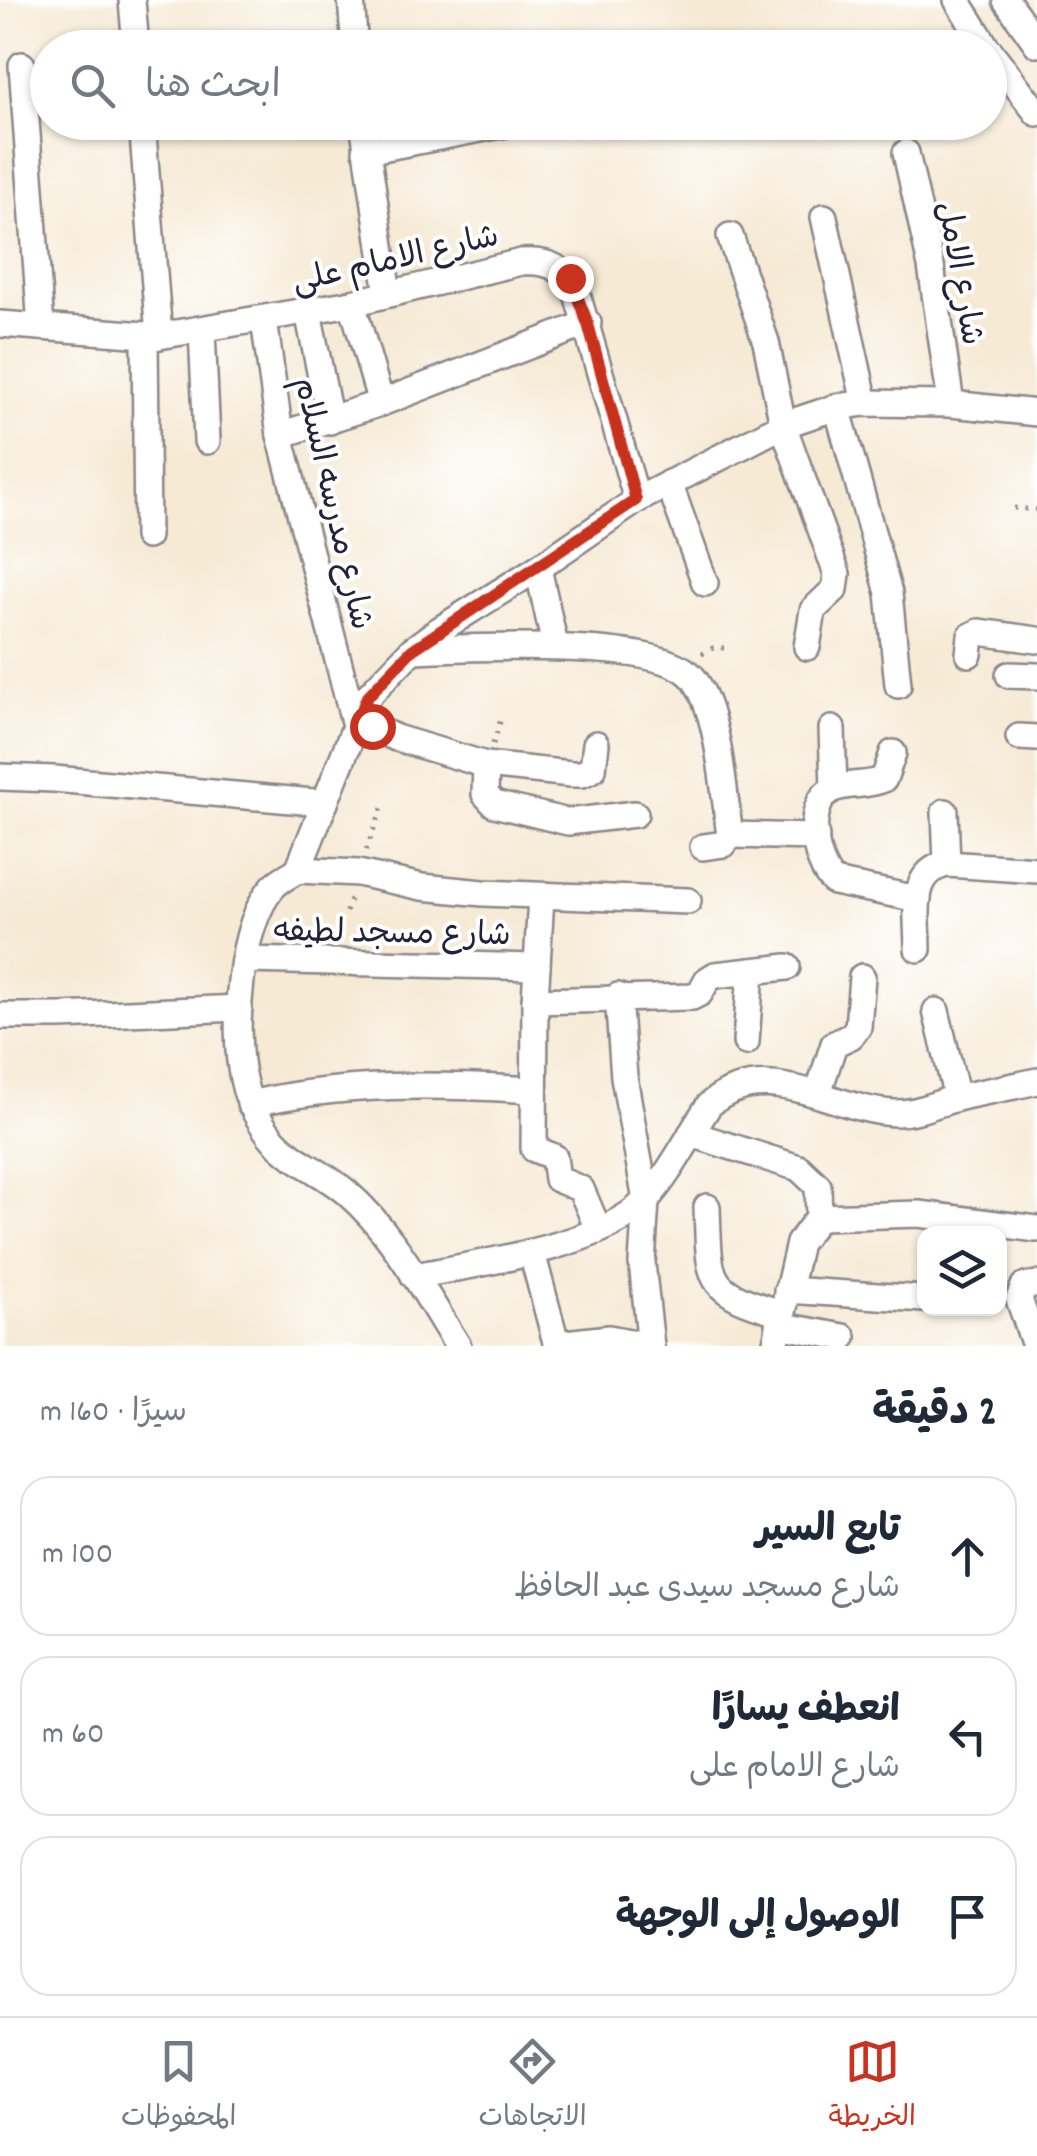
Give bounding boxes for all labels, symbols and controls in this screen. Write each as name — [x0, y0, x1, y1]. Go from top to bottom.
search box — [30, 30, 1007, 140]
icon: search — [65, 58, 120, 113]
text: ابحث هنا — [145, 61, 281, 116]
street label: شارع الامل — [922, 198, 992, 349]
street label: شارع الامام على — [288, 216, 504, 308]
route end — [548, 256, 594, 302]
street label: شارع مدرسه السلام — [279, 373, 382, 635]
route start — [350, 704, 396, 750]
street label: شارع مسجد لطيفه — [273, 911, 511, 961]
map controls — [917, 1226, 1007, 1316]
button: layers — [917, 1226, 1007, 1316]
text: 2 دقيقة — [872, 1385, 997, 1445]
text: سيرًا · 160 m — [40, 1391, 187, 1437]
text: تابع السير — [756, 1505, 900, 1560]
icon: ahead — [940, 1529, 995, 1584]
text: 100 m — [42, 1533, 113, 1579]
text: شارع مسجد سيدى عبد الحافظ — [514, 1567, 900, 1613]
text: انعطف يسارًا — [712, 1685, 900, 1740]
icon: left — [940, 1709, 995, 1764]
text: 60 m — [42, 1713, 104, 1759]
text: شارع الامام على — [689, 1747, 900, 1793]
icon: arrive — [940, 1889, 995, 1944]
text: الوصول إلى الوجهة — [615, 1892, 900, 1947]
tab: المحفوظات — [121, 2034, 236, 2140]
tab: الاتجاهات — [478, 2034, 587, 2140]
tab: الخريطة — [829, 2034, 916, 2140]

